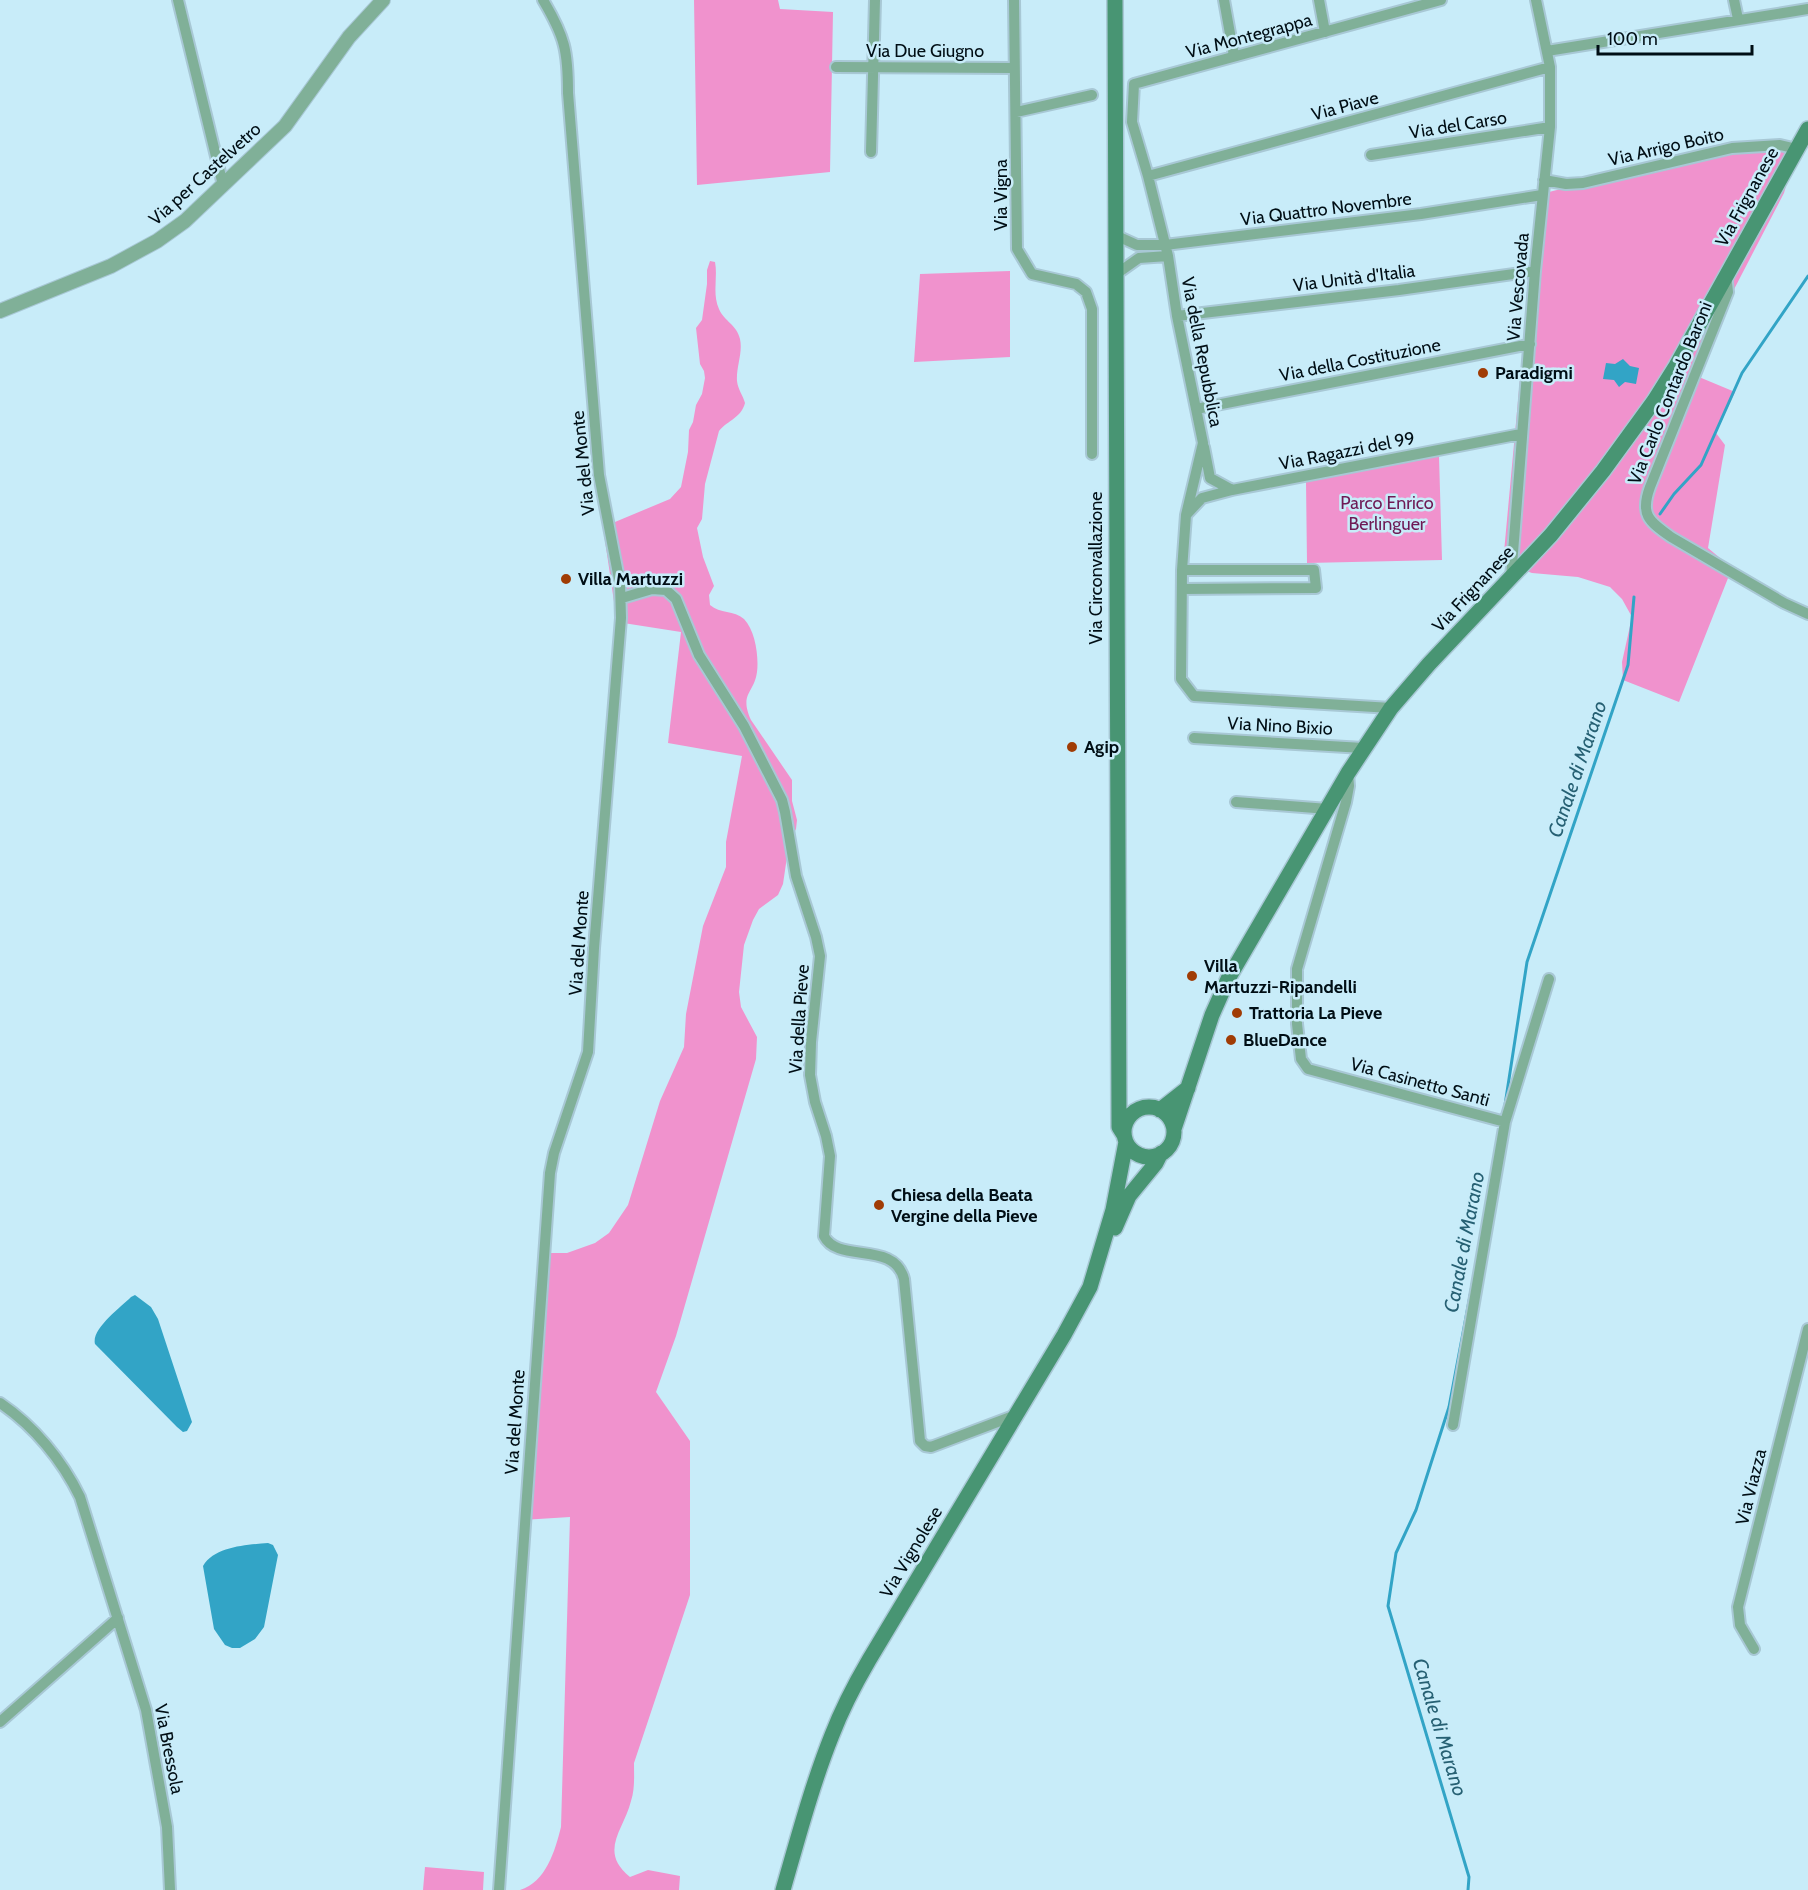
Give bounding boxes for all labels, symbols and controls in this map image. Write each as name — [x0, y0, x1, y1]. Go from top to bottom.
street label: Via Montegrappa — [1184, 9, 1315, 63]
scale bar — [1598, 18, 1752, 56]
text: 100 m — [1607, 28, 1658, 50]
street label: Via Due Giugno — [866, 40, 984, 62]
street label: Via Piave — [1309, 87, 1381, 125]
street label: Via del Carso — [1408, 106, 1508, 144]
street label: Via per Castelvetro — [144, 118, 266, 230]
street label: Via Arrigo Boito — [1606, 123, 1726, 171]
street label: Via Frignanese — [1711, 144, 1783, 250]
street label: Via Vigna — [990, 159, 1012, 231]
street label: Via Quattro Novembre — [1239, 188, 1413, 230]
street label: Via Vescovada — [1502, 232, 1534, 342]
street label: Via Unità d'Italia — [1292, 260, 1417, 296]
street label: Via della Repubblica — [1177, 275, 1227, 429]
street label: Via Carlo Contardo Baroni — [1623, 298, 1717, 488]
street label: Via della Costituzione — [1278, 334, 1442, 386]
place label: Paradigmi — [1495, 362, 1573, 384]
marker: Paradigmi — [1476, 366, 1490, 380]
street label: Via del Monte — [567, 410, 599, 516]
street label: Via Ragazzi del 99 — [1277, 427, 1417, 475]
street label: Via Circonvallazione — [1085, 492, 1107, 644]
park label: Parco Enrico Berlinguer — [1340, 492, 1434, 535]
street label: Via Frignanese — [1427, 541, 1519, 637]
place label: Villa Martuzzi — [578, 568, 683, 590]
marker: Villa Martuzzi — [559, 572, 573, 586]
water label: Canale di Marano — [1542, 698, 1612, 840]
street label: Via Nino Bixio — [1227, 712, 1333, 740]
place label: Agip — [1084, 736, 1119, 758]
marker: Agip — [1065, 740, 1079, 754]
street label: Via del Monte — [564, 890, 594, 996]
place label: Villa Martuzzi-Ripandelli — [1204, 955, 1357, 998]
street label: Via della Pieve — [784, 963, 814, 1075]
marker: Villa Martuzzi-Ripandelli — [1185, 969, 1199, 983]
place label: Trattoria La Pieve — [1249, 1002, 1382, 1024]
marker: Trattoria La Pieve — [1230, 1006, 1244, 1020]
place label: BlueDance — [1243, 1029, 1327, 1051]
marker: BlueDance — [1224, 1033, 1238, 1047]
street label: Via Casinetto Santi — [1348, 1053, 1492, 1111]
water label: Canale di Marano — [1439, 1170, 1489, 1314]
place label: Chiesa della Beata Vergine della Pieve — [891, 1184, 1038, 1227]
marker: Chiesa della Beata Vergine della Pieve — [872, 1198, 886, 1212]
street label: Via del Monte — [500, 1369, 530, 1475]
street label: Via Viazza — [1731, 1446, 1771, 1528]
street label: Via Vignolese — [875, 1502, 947, 1602]
water label: Canale di Marano — [1408, 1655, 1472, 1799]
street label: Via Bressola — [149, 1702, 189, 1796]

